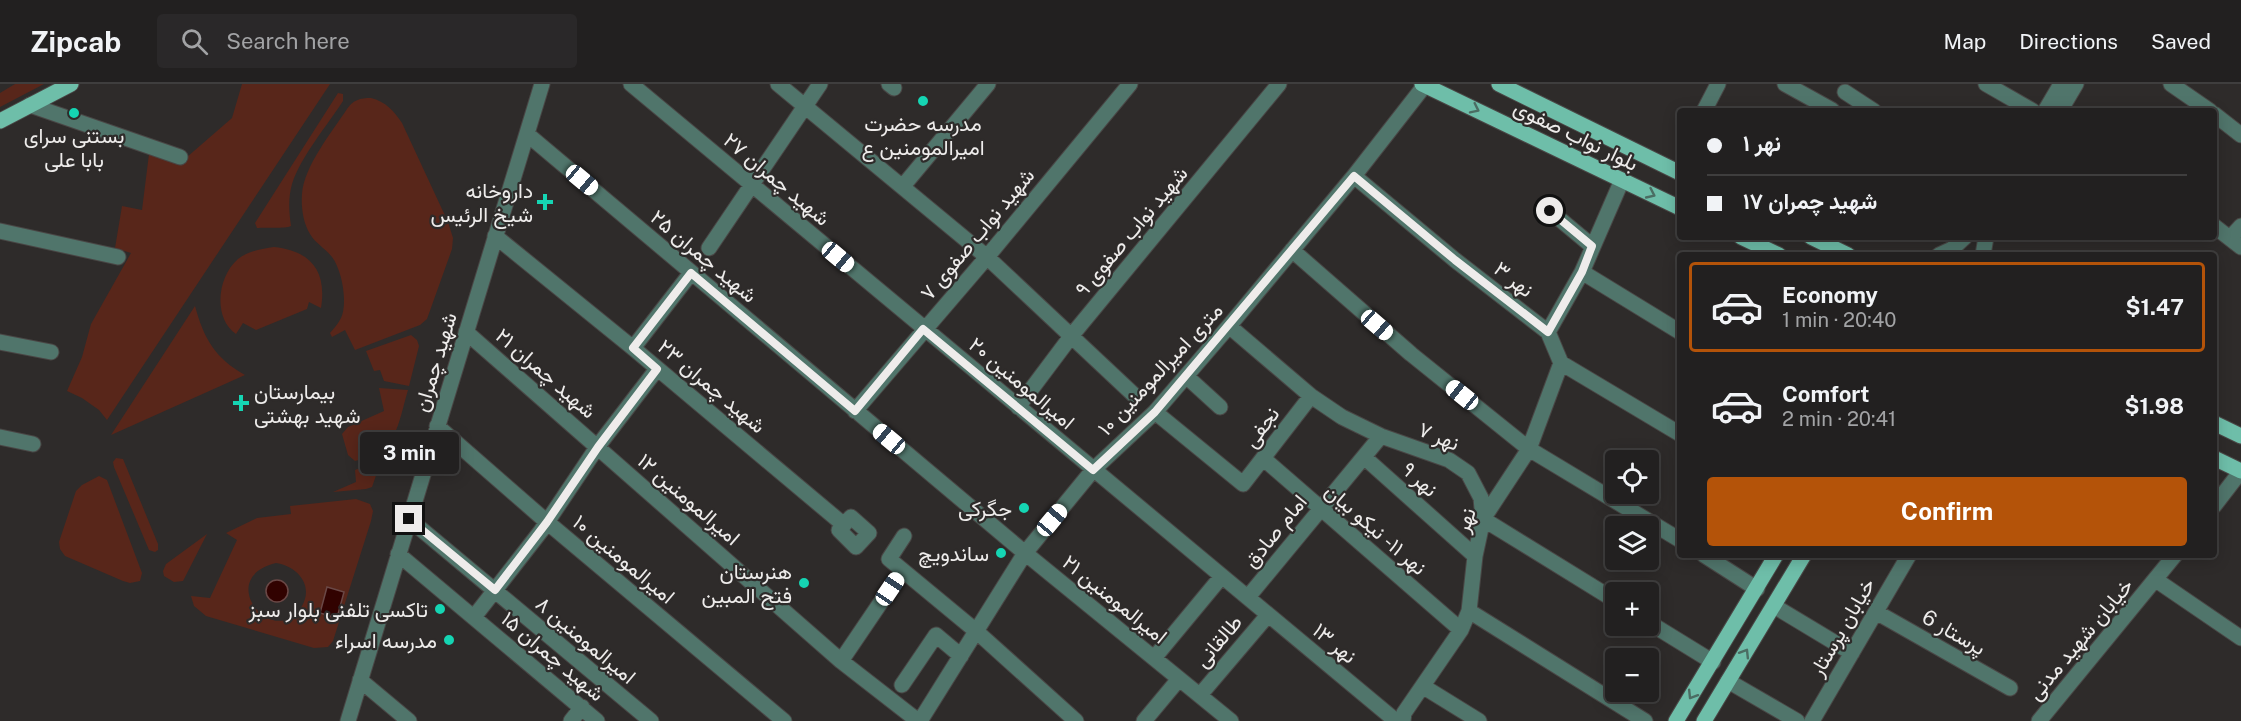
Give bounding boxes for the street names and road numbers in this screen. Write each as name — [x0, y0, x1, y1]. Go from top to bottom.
street label: بلوار نواب صفوی — [1509, 94, 1642, 177]
street label: شهید چمران ۲۷ — [717, 127, 835, 232]
street label: شهید نواب صفوی ۹ — [1069, 161, 1193, 302]
street label: شهید نواب صفوی ۷ — [915, 163, 1040, 306]
street label: شهید چمران ۲۵ — [644, 204, 762, 309]
street label: نهر ۳ — [1489, 256, 1539, 303]
street label: ۱۰ متری امیرالمومنین — [1092, 298, 1228, 441]
street label: شهید چمران — [408, 309, 464, 415]
street label: شهید چمران ۲۱ — [489, 323, 601, 425]
street label: امیرالمومنین ۲۰ — [963, 332, 1080, 435]
street label: شهید چمران ۲۳ — [652, 334, 771, 440]
street label: نجفی — [1238, 402, 1284, 452]
street label: نهر ۷ — [1414, 416, 1463, 457]
street label: امیرالمومنین ۱۲ — [632, 448, 745, 551]
street label: نهر ۹ — [1396, 456, 1443, 502]
street label: نهر ۱۱ - نیکو بیان — [1319, 478, 1432, 581]
street label: امام صادق — [1238, 489, 1314, 574]
street label: نهر — [1449, 504, 1482, 537]
street label: امیرالمومنین ۱۰ — [567, 509, 680, 610]
street label: امیرالمومنین ۲۱ — [1057, 549, 1172, 650]
street label: خیابان پرستار — [1803, 573, 1882, 682]
street label: خیابان شهید مدنی — [2022, 573, 2139, 706]
street label: امیرالمومنین ۸ — [530, 591, 641, 690]
street label: پرستار 6 — [1917, 604, 1990, 662]
street label: شهید چمران ۱۵ — [495, 606, 609, 708]
street label: طالقانی — [1189, 610, 1247, 672]
street label: نهر ۱۳ — [1307, 617, 1362, 669]

